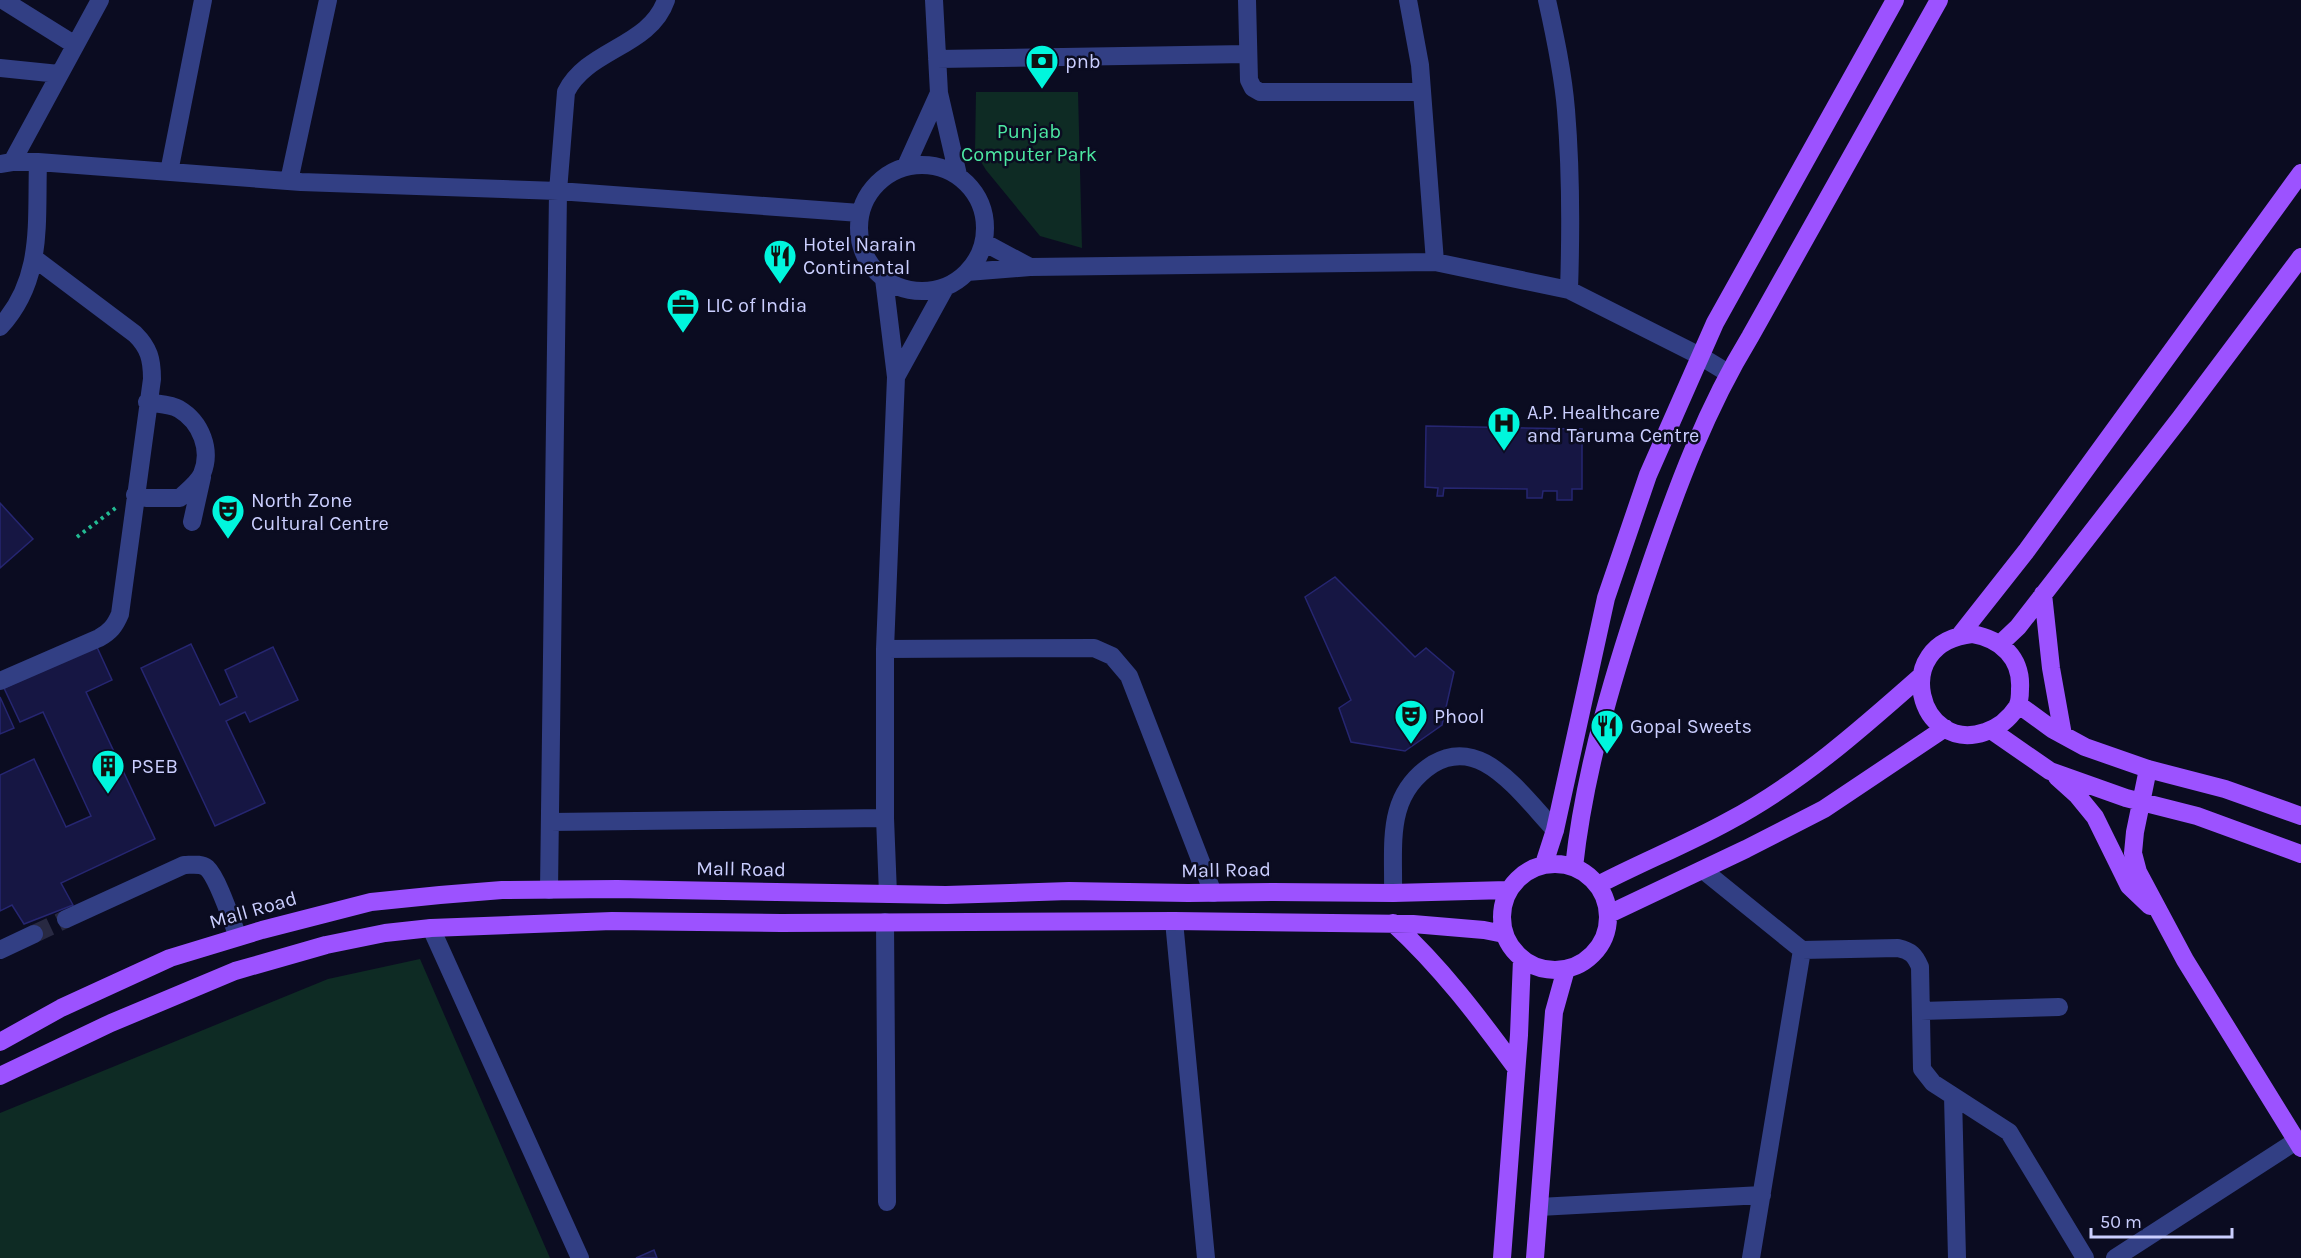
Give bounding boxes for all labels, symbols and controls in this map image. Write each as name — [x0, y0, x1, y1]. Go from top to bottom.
bank icon: pnb — [1024, 43, 1060, 90]
place label: pnb — [1065, 50, 1101, 73]
park label: Punjab Computer Park — [961, 120, 1097, 166]
place label: Hotel Narain Continental — [803, 233, 916, 279]
restaurant icon: Hotel Narain Continental — [762, 238, 798, 285]
office icon: LIC of India — [665, 287, 701, 334]
place label: LIC of India — [706, 294, 807, 317]
place label: A.P. Healthcare and Taruma Centre — [1527, 401, 1699, 447]
hospital icon: A.P. Healthcare and Taruma Centre — [1486, 405, 1522, 452]
place label: North Zone Cultural Centre — [251, 489, 389, 535]
theatre icon: North Zone Cultural Centre — [210, 493, 246, 540]
theatre icon: Phool — [1393, 698, 1429, 745]
place label: Phool — [1434, 705, 1485, 728]
restaurant icon: Gopal Sweets — [1589, 708, 1625, 755]
place label: Gopal Sweets — [1630, 715, 1752, 738]
building icon: PSEB — [90, 748, 126, 795]
place label: PSEB — [131, 755, 178, 778]
street label: Mall Road — [696, 857, 786, 881]
street label: Mall Road — [1181, 858, 1271, 882]
street label: Mall Road — [207, 887, 299, 933]
scale bar — [2091, 1201, 2232, 1239]
text: 50 m — [2100, 1211, 2142, 1233]

